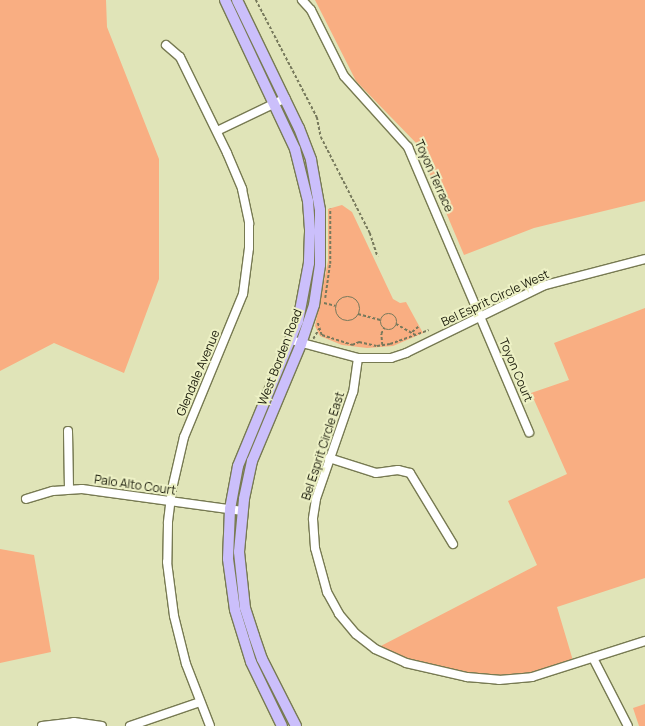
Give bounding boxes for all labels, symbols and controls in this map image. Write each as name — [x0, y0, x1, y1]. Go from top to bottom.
street label: Toyon Terrace — [412, 138, 456, 214]
street label: Bel Esprit Circle West — [439, 267, 551, 329]
street label: West Borden Road — [255, 307, 305, 407]
street label: Glendale Avenue — [173, 328, 223, 418]
street label: Toyon Court — [496, 336, 536, 404]
street label: Bel Esprit Circle East — [299, 390, 347, 502]
street label: Palo Alto Court — [93, 472, 177, 498]

